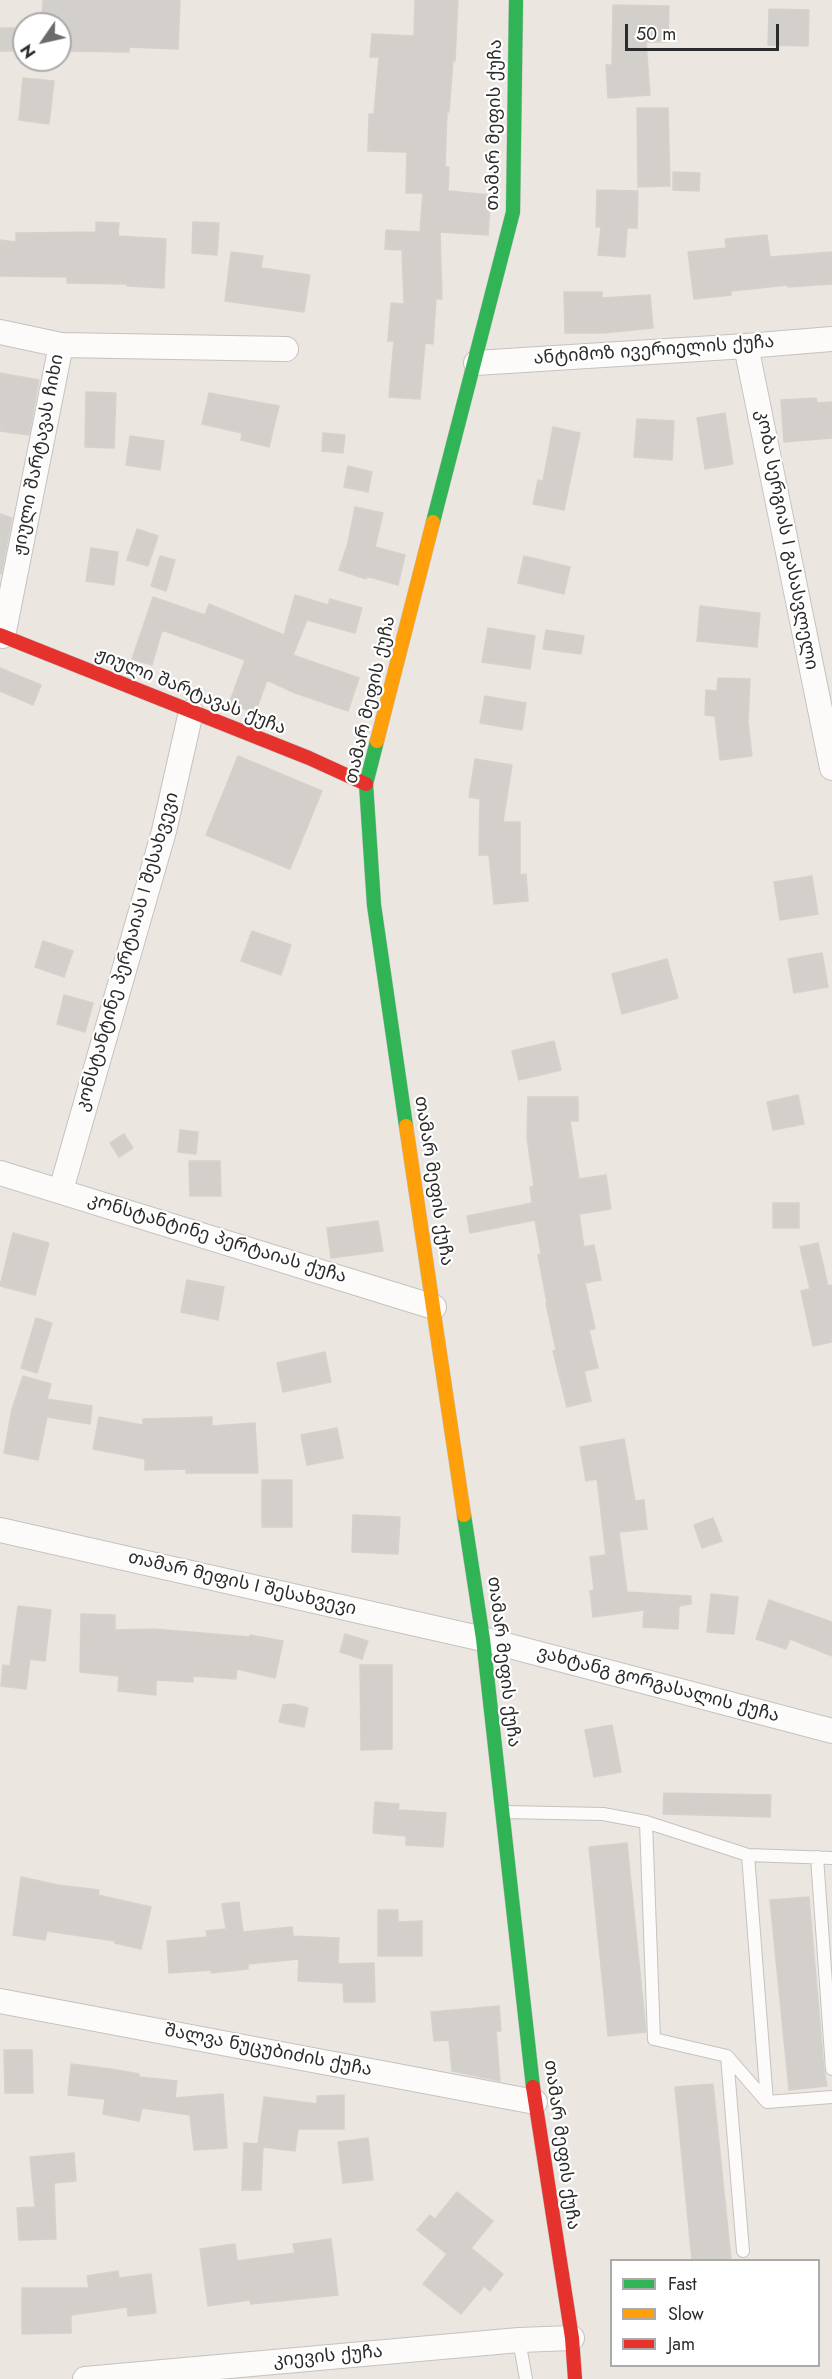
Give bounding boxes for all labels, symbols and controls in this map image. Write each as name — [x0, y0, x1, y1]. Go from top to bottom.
north arrow — [12, 12, 72, 72]
scale bar — [628, 12, 782, 50]
text: 50 m — [636, 21, 676, 47]
street label: თამარ მეფის ქუჩა — [483, 39, 507, 211]
text: N — [15, 40, 41, 63]
street label: ანტიმოზ ივერიელის ქუჩა — [533, 332, 775, 370]
street label: ჟიული შარტავას ჩიხი — [9, 353, 69, 557]
street label: კობა სერგიას I გასასვლელი — [750, 408, 822, 672]
street label: თამარ მეფის ქუჩა — [341, 614, 401, 786]
street label: ჟიული შარტავას ქუჩა — [91, 644, 289, 740]
street label: კონსტანტინე პერტაიას I შესახვევი — [72, 790, 184, 1114]
street label: თამარ მეფის ქუჩა — [409, 1095, 457, 1267]
street label: კონსტანტინე პერტაიას ქუჩა — [85, 1189, 349, 1289]
street label: თამარ მეფის I შესახვევი — [126, 1547, 358, 1621]
street label: თამარ მეფის ქუჩა — [482, 1576, 524, 1748]
street label: ვახტანგ გორგასალის ქუჩა — [535, 1642, 781, 1728]
street label: შალვა ნუცუბიძის ქუჩა — [163, 2020, 373, 2082]
street label: თამარ მეფის ქუჩა — [538, 2059, 584, 2231]
legend — [610, 2259, 820, 2367]
text: Fast — [668, 2271, 697, 2297]
text: Slow — [668, 2301, 704, 2327]
text: Jam — [668, 2331, 695, 2357]
street label: კიევის ქუჩა — [272, 2341, 384, 2373]

